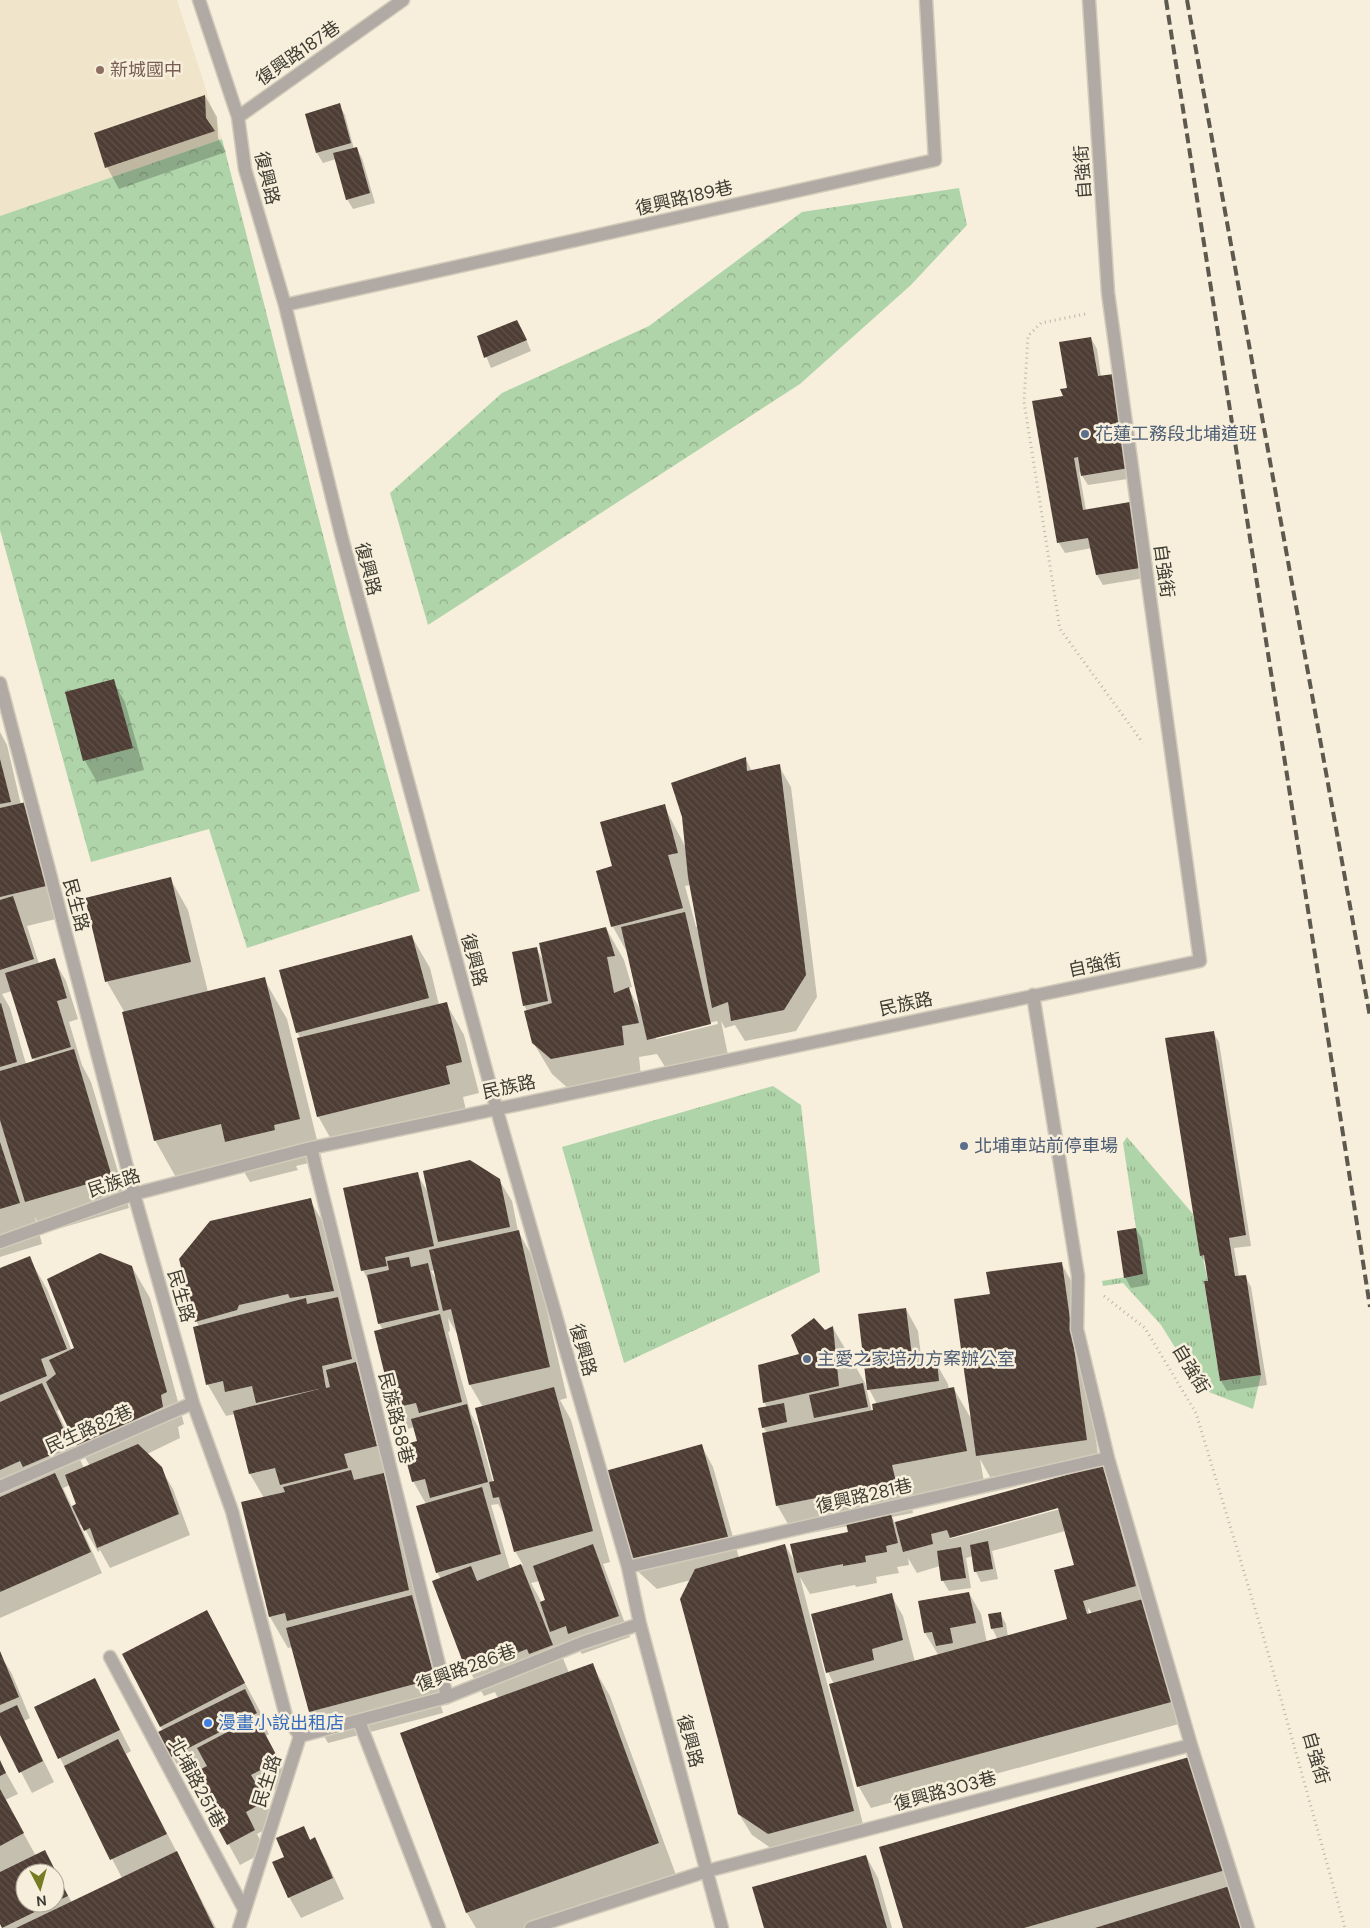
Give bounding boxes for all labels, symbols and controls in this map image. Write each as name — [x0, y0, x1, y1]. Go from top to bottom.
street label: 復興路187巷 — [251, 15, 345, 91]
place label: 新城國中 — [110, 58, 182, 82]
marker: 新城國中 — [94, 64, 106, 76]
street label: 自強街 — [1069, 144, 1097, 200]
street label: 復興路 — [249, 149, 285, 207]
street label: 復興路189巷 — [633, 175, 735, 221]
place label: 花蓮工務段北埔道班 — [1095, 422, 1257, 446]
marker: 花蓮工務段北埔道班 — [1079, 428, 1091, 440]
street label: 復興路 — [349, 540, 387, 598]
street label: 自強街 — [1148, 543, 1180, 599]
street label: 民生路 — [57, 876, 95, 934]
street label: 復興路 — [455, 931, 493, 989]
street label: 自強街 — [1066, 948, 1124, 982]
street label: 民族路 — [877, 987, 935, 1021]
street label: 民族路 — [480, 1070, 538, 1104]
place label: 北埔車站前停車場 — [974, 1134, 1118, 1158]
marker: 北埔車站前停車場 — [958, 1140, 970, 1152]
street label: 民族路 — [85, 1163, 143, 1203]
street label: 民生路 — [162, 1267, 200, 1325]
street label: 復興路 — [564, 1321, 602, 1379]
street label: 自強街 — [1167, 1340, 1215, 1398]
place label: 主愛之家培力方案辦公室 — [817, 1347, 1015, 1371]
marker: 主愛之家培力方案辦公室 — [801, 1353, 813, 1365]
street label: 民族路58巷 — [373, 1370, 419, 1466]
street label: 民生路82巷 — [42, 1399, 136, 1459]
street label: 復興路281巷 — [813, 1473, 915, 1519]
street label: 復興路286巷 — [413, 1639, 519, 1697]
place label: 漫畫小說出租店 — [218, 1711, 344, 1735]
street label: 復興路 — [671, 1712, 709, 1770]
marker: 漫畫小說出租店 — [202, 1717, 214, 1729]
street label: 自強街 — [1297, 1729, 1335, 1787]
street label: 北埔路251巷 — [163, 1734, 231, 1832]
street label: 民生路 — [247, 1752, 287, 1810]
street label: 復興路303巷 — [891, 1766, 999, 1816]
north arrow — [15, 1863, 65, 1913]
text: N — [35, 1891, 47, 1910]

